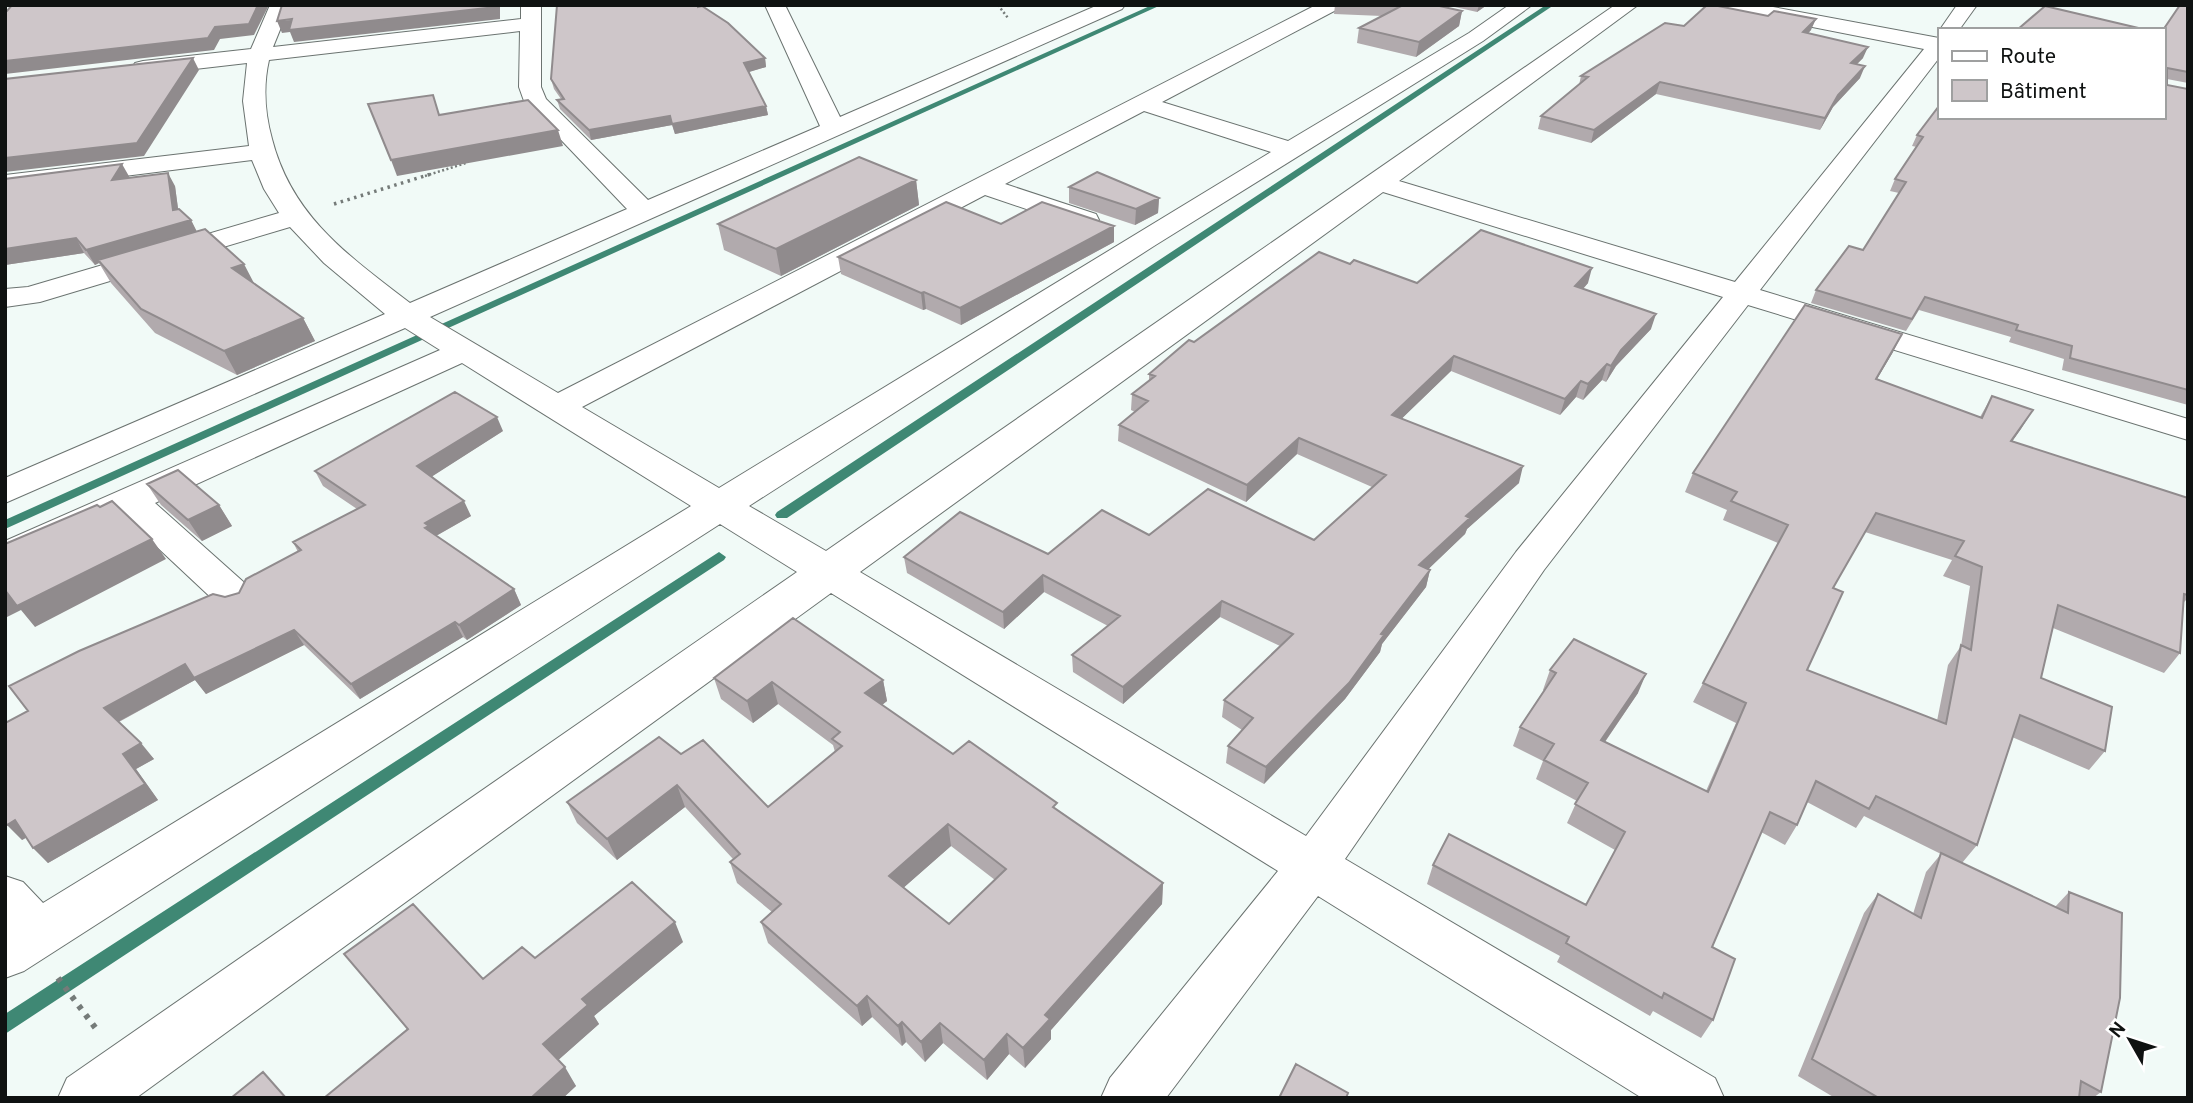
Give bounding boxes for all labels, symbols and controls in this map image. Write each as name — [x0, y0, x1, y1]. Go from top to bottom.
legend — [1938, 28, 2165, 119]
text: Route — [2000, 44, 2056, 71]
text: Bâtiment — [2000, 79, 2087, 106]
north arrow — [2095, 1005, 2165, 1075]
text: N — [2105, 1018, 2132, 1043]

